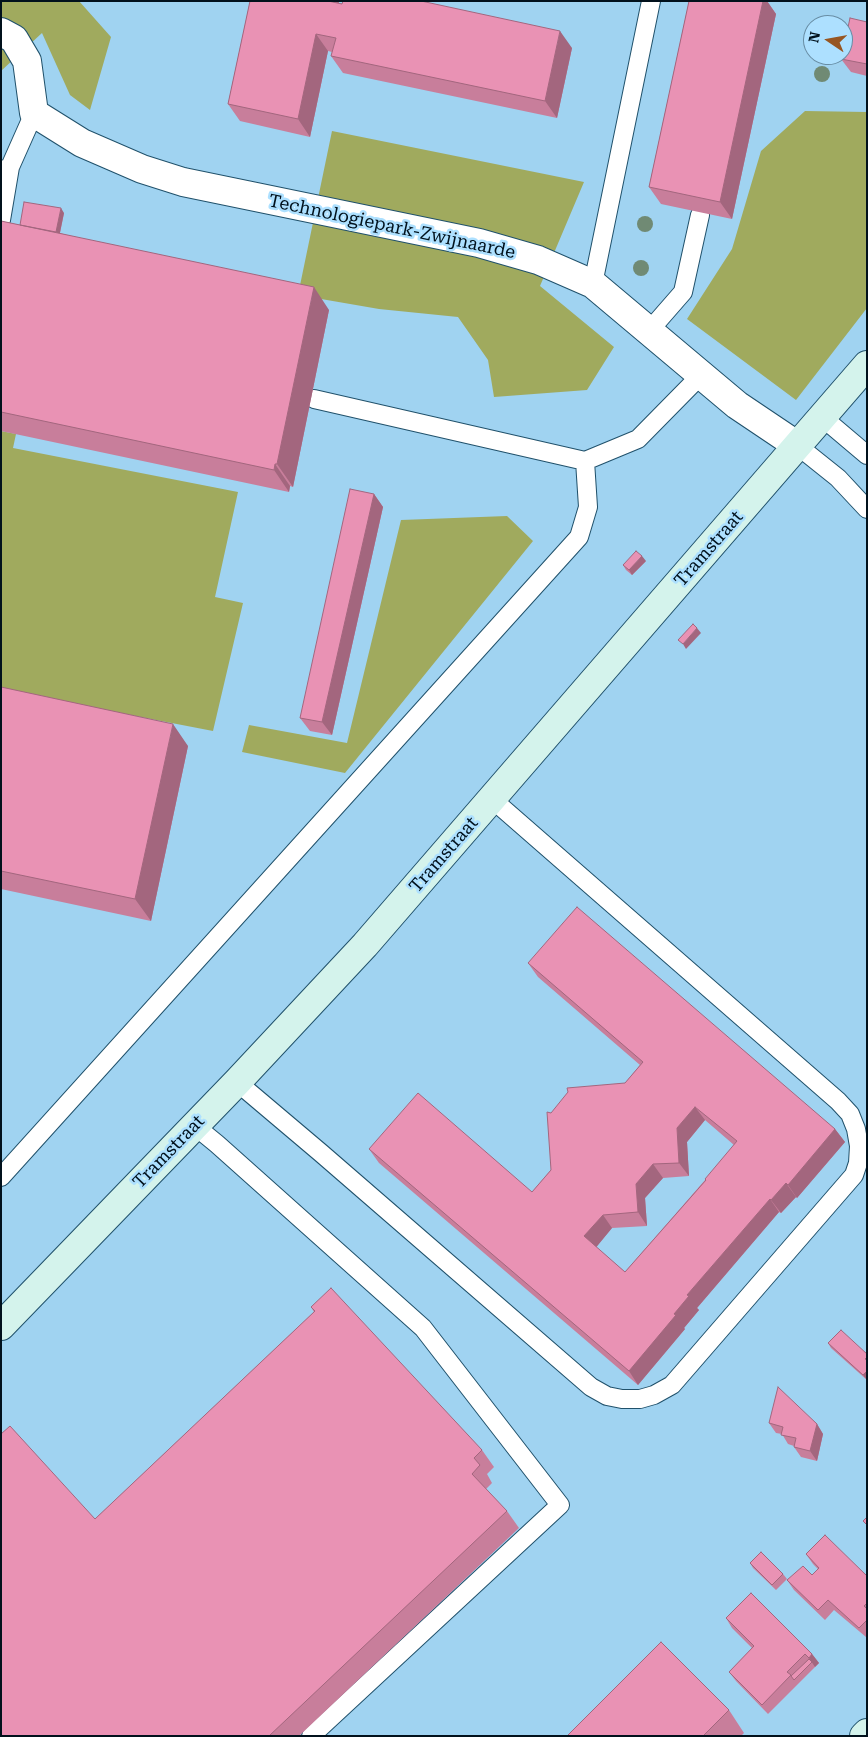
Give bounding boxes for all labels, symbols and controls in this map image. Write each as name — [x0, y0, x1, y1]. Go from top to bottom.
north arrow — [803, 15, 853, 65]
text: N — [805, 30, 823, 44]
street label: Technologiepark-Zwijnaarde — [267, 190, 517, 264]
street label: Tramstraat — [670, 507, 748, 591]
street label: Tramstraat — [405, 813, 483, 897]
street label: Tramstraat — [129, 1111, 209, 1193]

